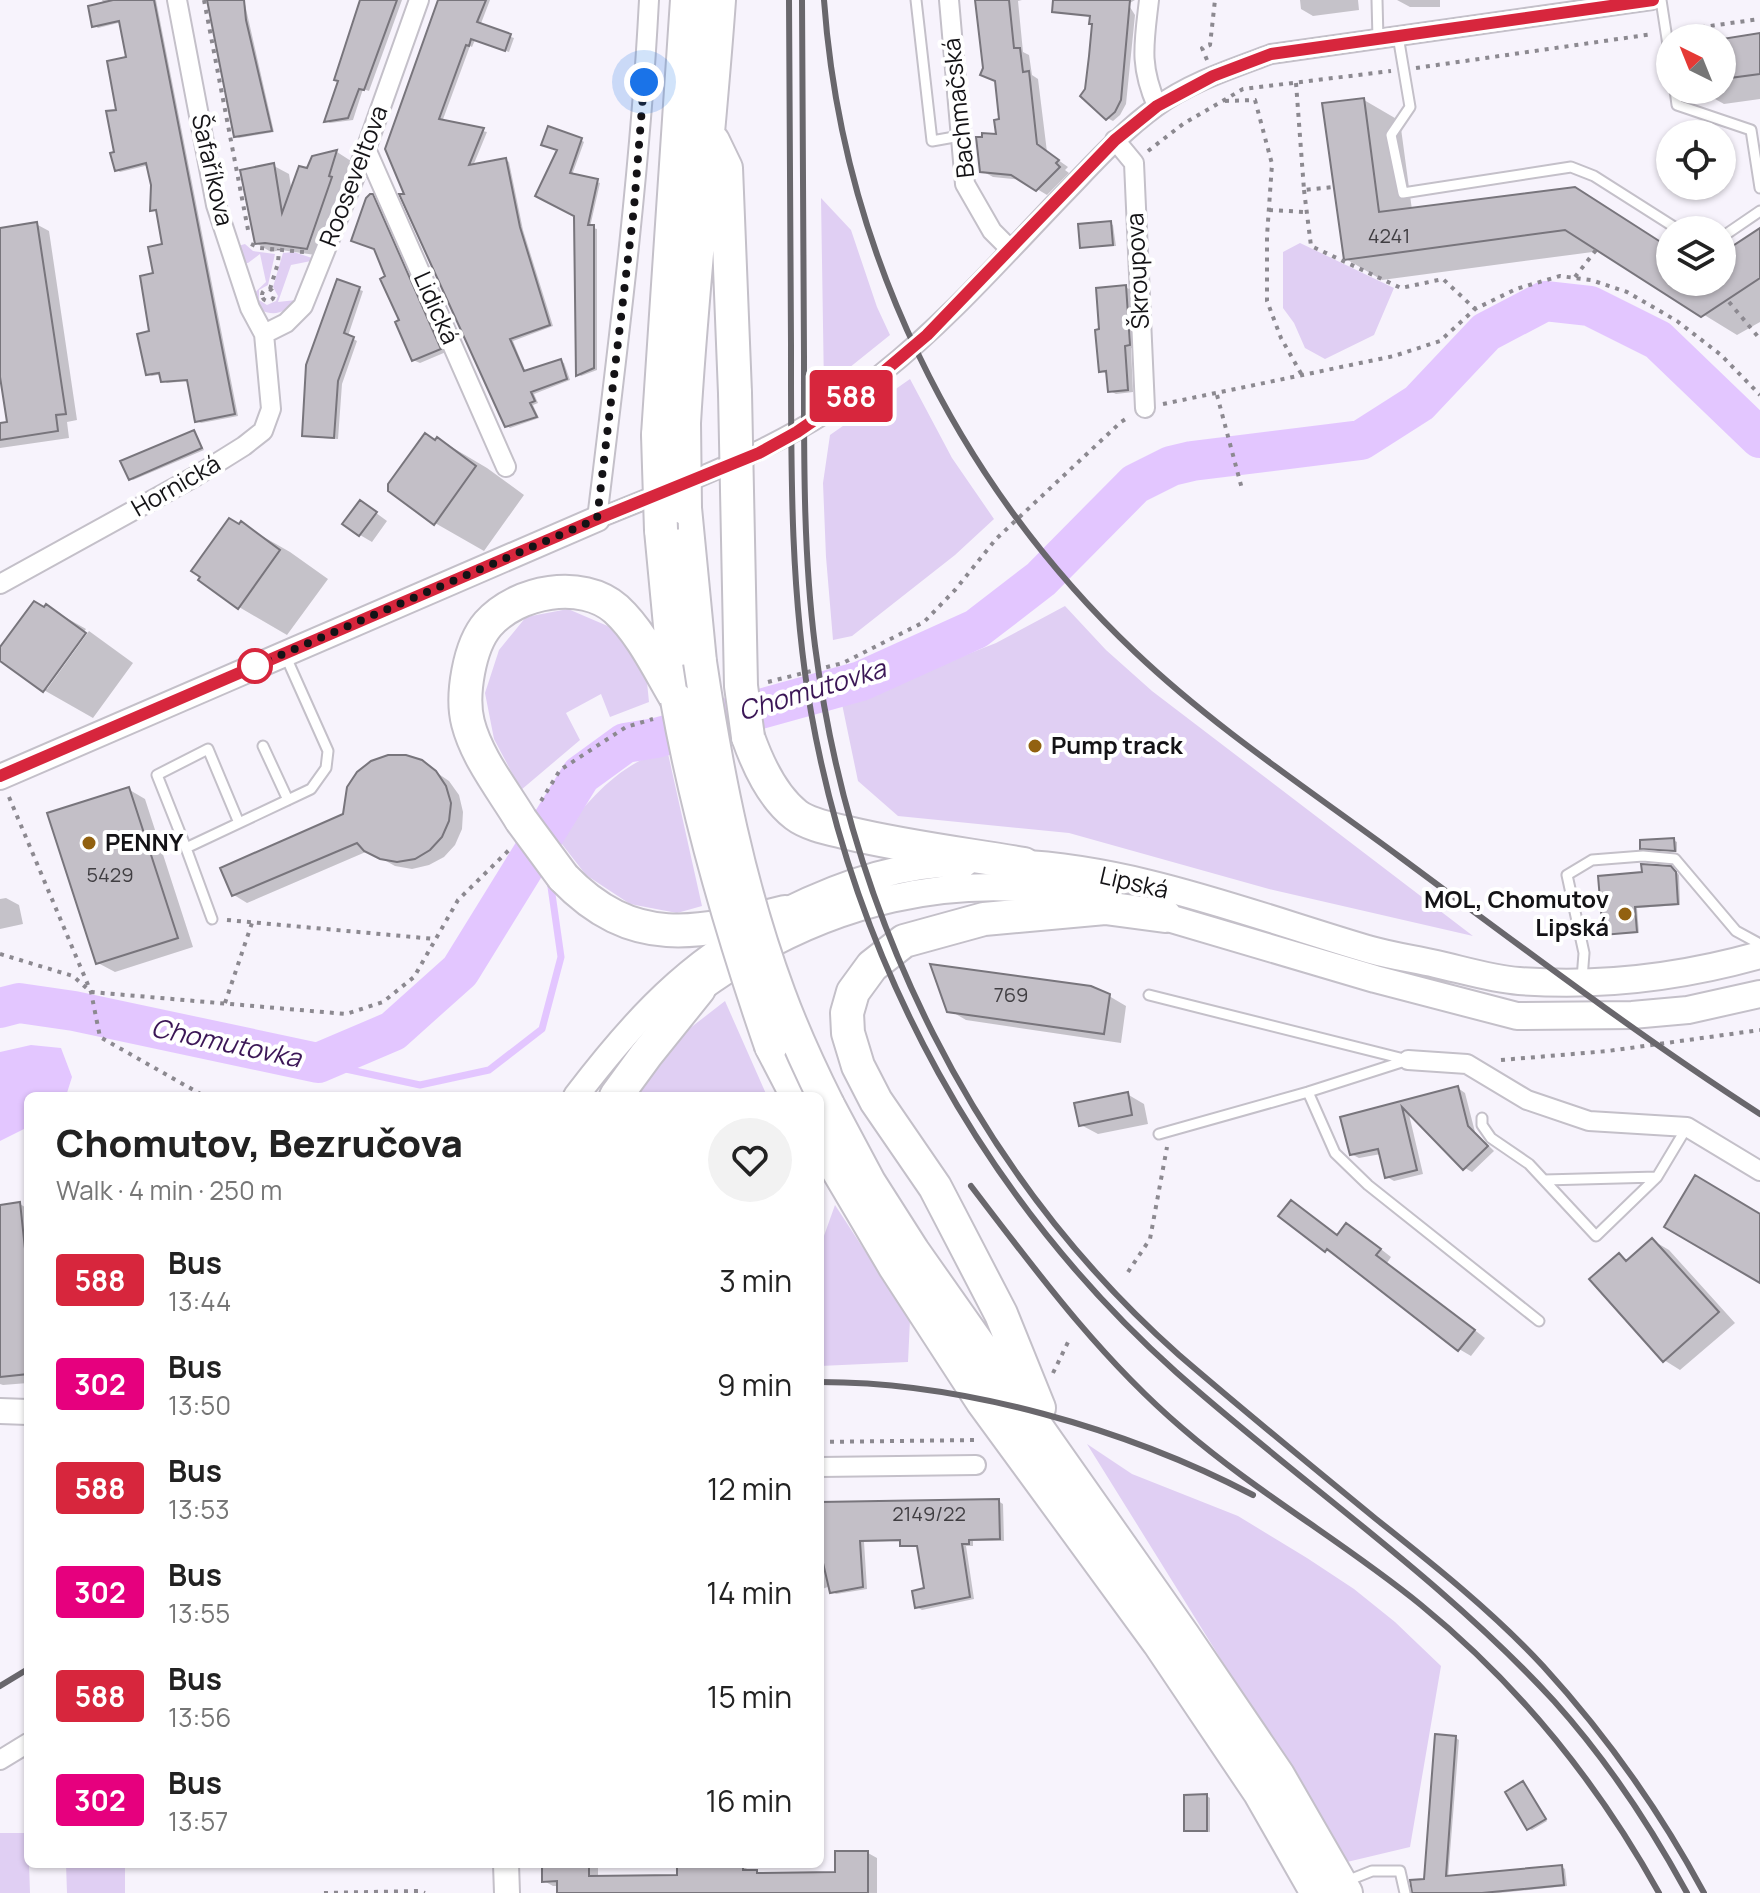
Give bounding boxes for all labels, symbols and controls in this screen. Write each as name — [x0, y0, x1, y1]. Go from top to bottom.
north arrow — [1656, 24, 1736, 104]
map controls — [1656, 24, 1736, 296]
street label: Bachmačská — [934, 37, 981, 180]
your location — [624, 62, 664, 102]
street label: Rooseveltova — [311, 100, 395, 251]
street label: Šafaříkova — [185, 110, 242, 229]
button: locate — [1656, 120, 1736, 200]
street label: Škroupova — [1117, 212, 1156, 330]
button: layers — [1656, 216, 1736, 296]
house number: 4241 — [1368, 222, 1410, 249]
street label: Lidická — [407, 266, 468, 349]
line badge: 588 — [805, 370, 897, 422]
text: 588 — [826, 377, 876, 415]
street label: Hornická — [125, 446, 226, 523]
unlabelled marker — [238, 649, 272, 683]
water label: Chomutovka — [734, 649, 891, 729]
place label: Pump track — [1051, 728, 1184, 761]
marker: Pump track — [1026, 737, 1044, 755]
place label: PENNY — [105, 825, 184, 858]
marker: PENNY — [80, 834, 98, 852]
street label: Lipská — [1097, 858, 1172, 905]
house number: 5429 — [86, 861, 134, 888]
place label: MOL, Chomutov Lipská — [1424, 882, 1609, 943]
marker: MOL, Chomutov Lipská — [1616, 905, 1634, 923]
house number: 769 — [994, 981, 1028, 1008]
water label: Chomutovka — [148, 1009, 306, 1076]
text: Chomutov, Bezručova — [56, 1116, 463, 1168]
button: heart — [708, 1118, 792, 1202]
text: Walk · 4 min · 250 m — [56, 1172, 282, 1208]
text: Bus — [168, 1242, 222, 1283]
text: 3 min — [719, 1260, 792, 1301]
text: 588 — [75, 1261, 125, 1299]
text: 13:44 — [168, 1283, 231, 1319]
text: Bus — [168, 1346, 222, 1387]
text: 9 min — [717, 1364, 792, 1405]
text: 302 — [74, 1365, 126, 1403]
text: 13:50 — [168, 1387, 231, 1423]
text: Bus — [168, 1450, 222, 1491]
text: 12 min — [707, 1468, 792, 1509]
text: 588 — [75, 1469, 125, 1507]
text: 13:53 — [168, 1491, 230, 1527]
house number: 2149/22 — [892, 1500, 966, 1527]
text: Bus — [168, 1554, 222, 1595]
text: 14 min — [706, 1572, 792, 1613]
text: 302 — [74, 1573, 126, 1611]
text: 13:55 — [168, 1595, 230, 1631]
text: Bus — [168, 1658, 222, 1699]
text: 15 min — [707, 1676, 792, 1717]
text: 588 — [75, 1677, 125, 1715]
text: 13:56 — [168, 1699, 231, 1735]
text: Bus — [168, 1762, 222, 1803]
text: 16 min — [705, 1780, 792, 1821]
text: 302 — [74, 1781, 126, 1819]
text: 13:57 — [168, 1803, 228, 1839]

